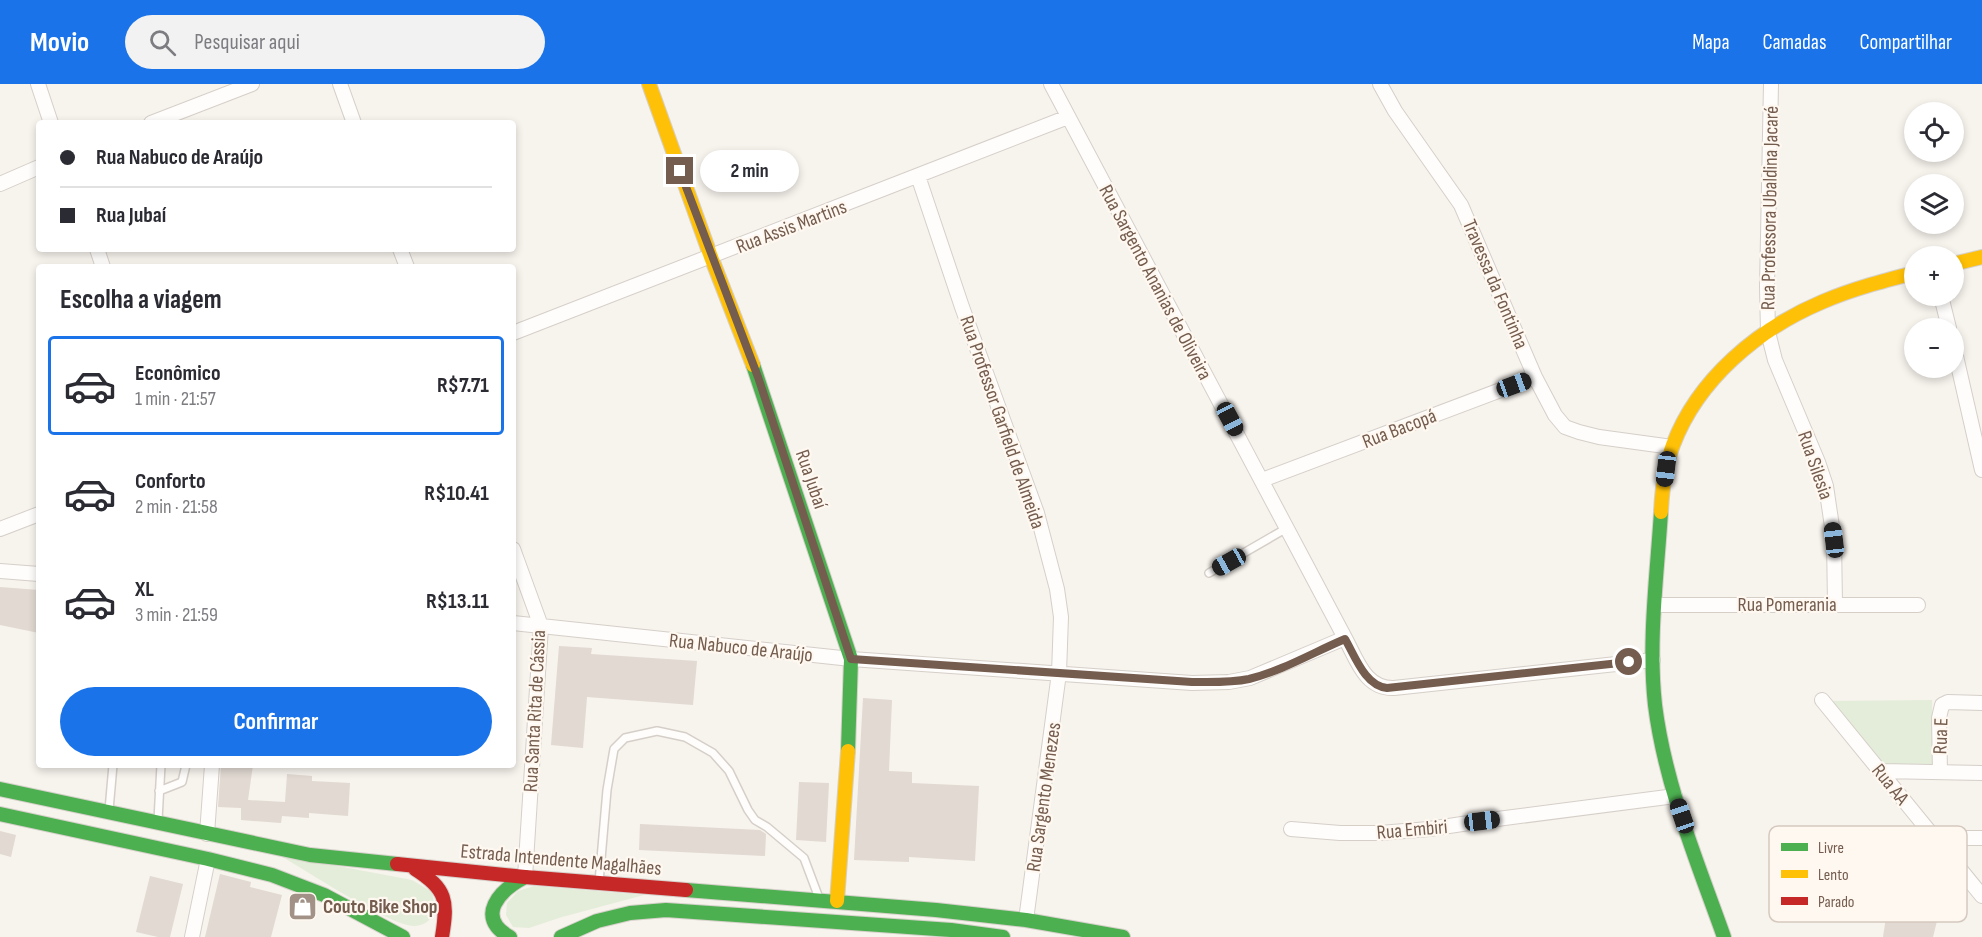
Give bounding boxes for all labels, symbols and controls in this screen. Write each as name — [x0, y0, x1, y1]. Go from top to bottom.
search box — [125, 15, 545, 69]
text: Movio — [30, 26, 89, 59]
icon: search — [146, 26, 179, 59]
text: Pesquisar aqui — [194, 29, 300, 56]
text: Mapa — [1692, 30, 1730, 55]
text: Camadas — [1763, 30, 1826, 55]
text: Compartilhar — [1859, 30, 1952, 55]
map controls — [1904, 102, 1964, 378]
button: locate — [1904, 102, 1964, 162]
street label: Rua Professora Ubaldina Jacaré — [1756, 106, 1784, 310]
text: Rua Nabuco de Araújo — [96, 144, 263, 171]
callout: 2 min — [701, 150, 800, 192]
route end — [666, 157, 693, 184]
text: 2 min — [730, 159, 769, 183]
button: layers — [1904, 174, 1964, 234]
street label: Rua Sargento Ananias de Oliveira — [1094, 181, 1217, 384]
street label: Rua Assis Martins — [733, 195, 850, 259]
text: Rua Jubaí — [96, 202, 166, 229]
street label: Travessa da Fontinha — [1457, 216, 1533, 353]
button: + — [1904, 246, 1964, 306]
text: Escolha a viagem — [60, 284, 222, 316]
street label: Rua Professor Garfield de Almeida — [954, 313, 1050, 532]
button: − — [1904, 318, 1964, 378]
icon: car — [63, 359, 117, 413]
text: Econômico — [135, 360, 221, 387]
car — [1494, 370, 1534, 400]
text: R$7.71 — [437, 372, 489, 399]
text: 1 min · 21:57 — [135, 387, 216, 411]
car — [1214, 399, 1246, 439]
street label: Rua Bacopá — [1359, 404, 1440, 454]
street label: Rua Silesia — [1792, 428, 1838, 503]
street label: Rua Jubaí — [790, 447, 832, 512]
car — [1655, 450, 1677, 488]
icon: car — [63, 467, 117, 521]
text: Conforto — [135, 468, 206, 495]
text: R$10.41 — [424, 480, 489, 507]
text: 2 min · 21:58 — [135, 495, 218, 519]
car — [1823, 521, 1845, 559]
car — [1209, 545, 1249, 579]
icon: car — [63, 575, 117, 629]
text: XL — [135, 576, 154, 603]
text: R$13.11 — [426, 588, 489, 615]
street label: Rua Pomerania — [1737, 593, 1837, 617]
text: 3 min · 21:59 — [135, 603, 218, 627]
street label: Rua Santa Rita de Cássia — [519, 629, 551, 793]
street label: Rua Nabuco de Araújo — [668, 629, 814, 667]
route start — [1615, 648, 1642, 675]
button: Confirmar — [60, 687, 492, 756]
street label: Rua E — [1928, 717, 1954, 755]
street label: Rua Sargento Menezes — [1022, 721, 1066, 873]
street label: Rua AA — [1866, 759, 1914, 810]
car — [1668, 796, 1696, 836]
car — [1463, 810, 1501, 832]
street label: Rua Embiri — [1376, 815, 1449, 845]
legend — [1769, 826, 1967, 922]
street label: Estrada Intendente Magalhães — [459, 839, 662, 881]
text: Livre — [1818, 839, 1844, 858]
text: Lento — [1818, 866, 1849, 885]
shop icon: Couto Bike Shop — [286, 890, 318, 922]
text: Parado — [1818, 893, 1855, 912]
place label: Couto Bike Shop — [323, 895, 438, 919]

